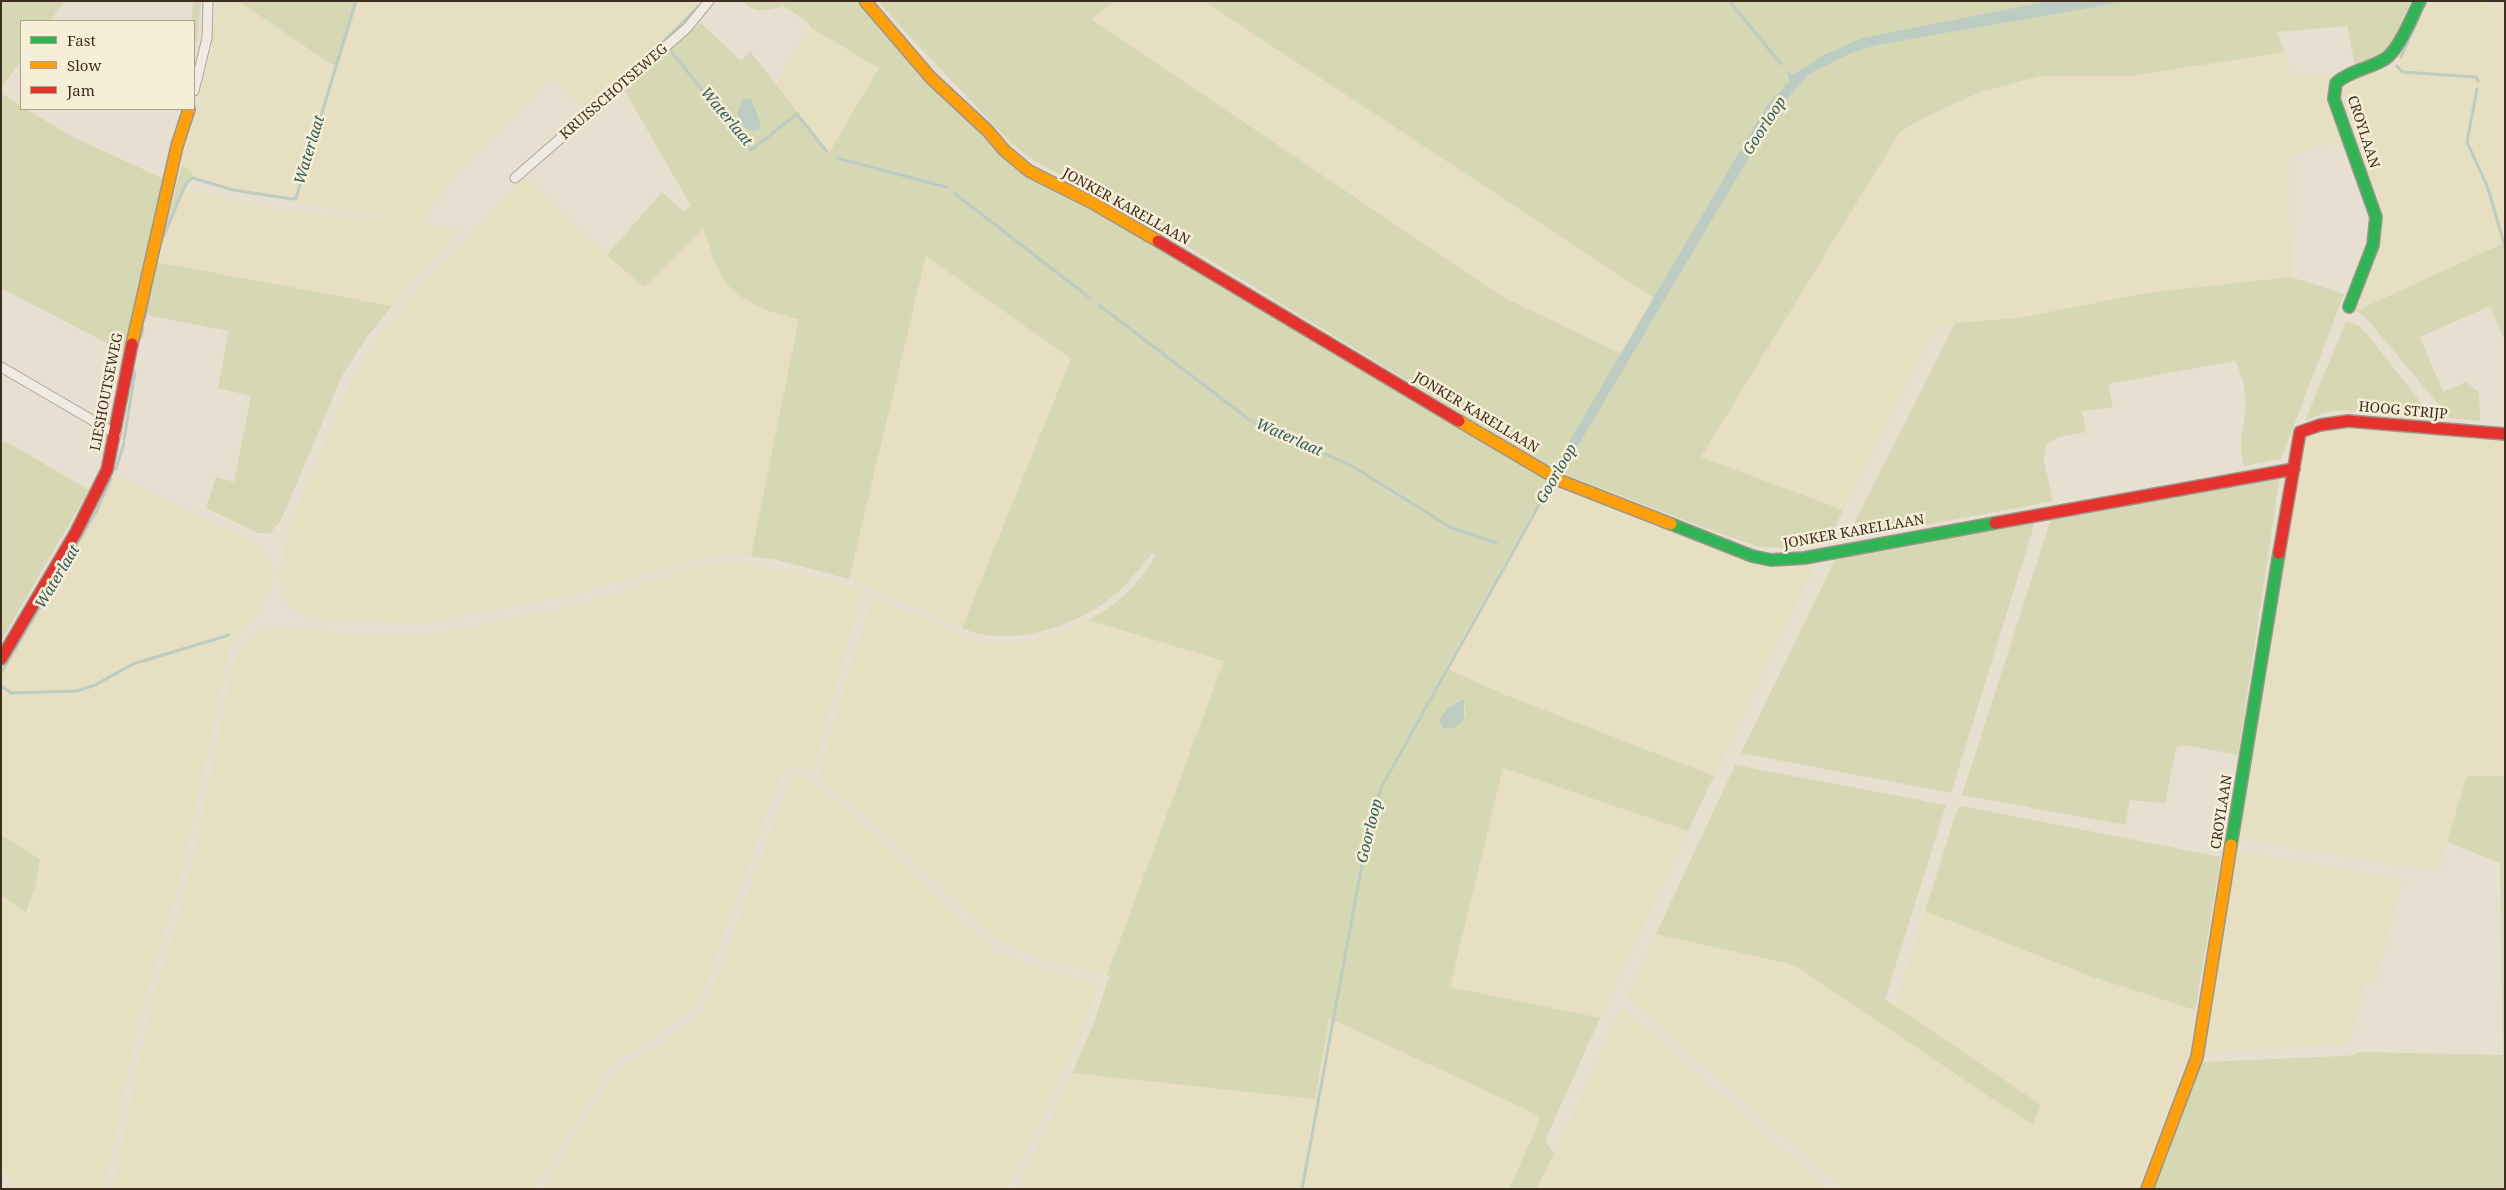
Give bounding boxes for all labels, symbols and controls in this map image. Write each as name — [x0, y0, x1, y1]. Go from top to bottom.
legend — [20, 20, 195, 110]
text: Fast — [67, 30, 96, 50]
street label: KRUISSCHOTSEWEG — [557, 41, 671, 143]
text: Slow — [67, 55, 101, 75]
text: Jam — [67, 80, 95, 100]
water label: Waterlaat — [696, 84, 756, 150]
water label: Goorloop — [1740, 94, 1790, 158]
street label: CROYLAAN — [2343, 94, 2383, 170]
water label: Waterlaat — [291, 113, 329, 187]
street label: JONKER KARELLAAN — [1059, 165, 1193, 249]
street label: LIESHOUTSEWEG — [87, 332, 127, 452]
street label: JONKER KARELLAAN — [1410, 369, 1542, 457]
street label: HOOG STRIJP — [2358, 399, 2448, 423]
water label: Waterlaat — [1253, 415, 1325, 461]
water label: Goorloop — [1533, 441, 1581, 507]
street label: JONKER KARELLAAN — [1782, 511, 1926, 553]
water label: Waterlaat — [32, 542, 84, 612]
street label: CROYLAAN — [2208, 773, 2236, 851]
water label: Goorloop — [1353, 797, 1387, 865]

